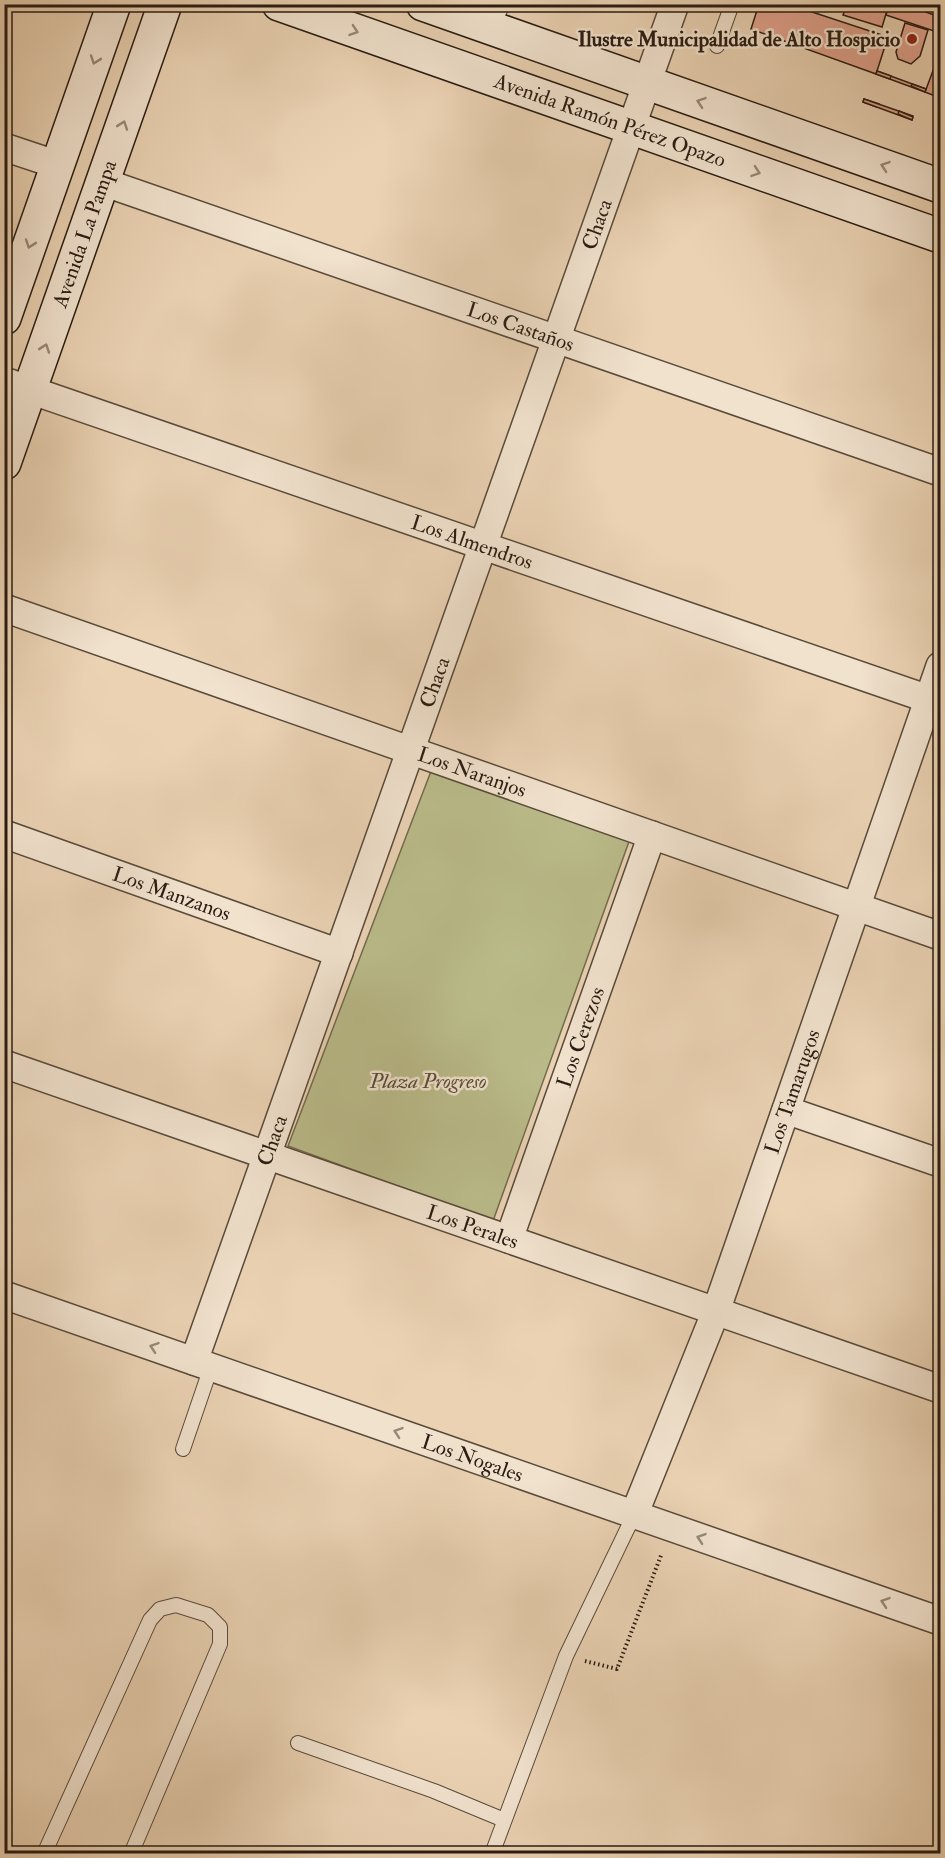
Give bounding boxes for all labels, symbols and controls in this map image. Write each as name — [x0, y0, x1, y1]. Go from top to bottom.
one-way arrow — [348, 23, 359, 36]
place label: Ilustre Municipalidad de Alto Hospicio — [578, 26, 900, 53]
marker: Ilustre Municipalidad de Alto Hospicio — [905, 32, 919, 46]
one-way arrow — [89, 54, 102, 65]
street label: Avenida Ramón Pérez Opazo — [490, 67, 730, 173]
one-way arrow — [696, 96, 707, 109]
one-way arrow — [115, 120, 128, 131]
street label: Avenida La Pampa — [46, 156, 123, 312]
one-way arrow — [880, 161, 891, 174]
one-way arrow — [750, 164, 761, 177]
street label: Chaca — [575, 195, 618, 253]
one-way arrow — [25, 238, 38, 249]
street label: Los Castaños — [463, 296, 578, 358]
one-way arrow — [37, 343, 50, 354]
street label: Los Almendros — [408, 509, 537, 575]
street label: Chaca — [413, 653, 456, 711]
street label: Los Naranjos — [414, 741, 530, 804]
street label: Los Manzanos — [109, 860, 235, 927]
street label: Los Cerezos — [550, 983, 611, 1091]
street label: Los Tamarugos — [758, 1026, 826, 1158]
park label: Plaza Progreso — [368, 1068, 487, 1095]
street label: Chaca — [251, 1111, 294, 1170]
street label: Los Perales — [423, 1198, 522, 1255]
one-way arrow — [149, 1342, 160, 1355]
one-way arrow — [393, 1427, 404, 1440]
street label: Los Nogales — [418, 1428, 527, 1488]
one-way arrow — [696, 1532, 707, 1545]
one-way arrow — [880, 1596, 891, 1609]

